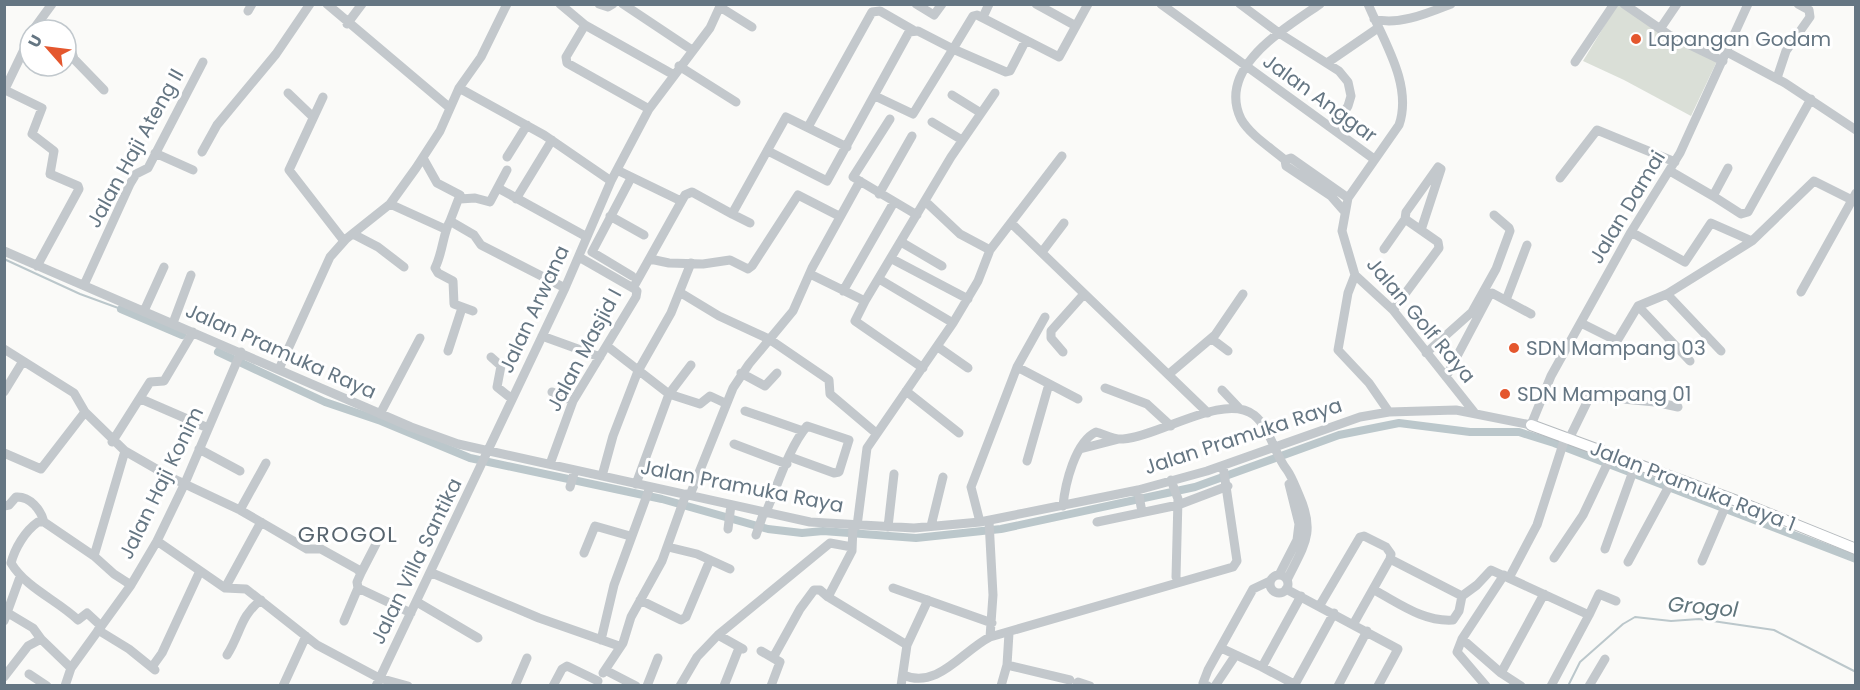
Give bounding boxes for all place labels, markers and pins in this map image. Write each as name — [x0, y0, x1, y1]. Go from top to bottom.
place label: Lapangan Godam — [1648, 25, 1831, 53]
marker: Lapangan Godam — [1629, 32, 1643, 46]
place label: SDN Mampang 03 — [1526, 334, 1706, 362]
marker: SDN Mampang 03 — [1507, 341, 1521, 355]
place label: SDN Mampang 01 — [1517, 380, 1691, 408]
marker: SDN Mampang 01 — [1498, 387, 1512, 401]

